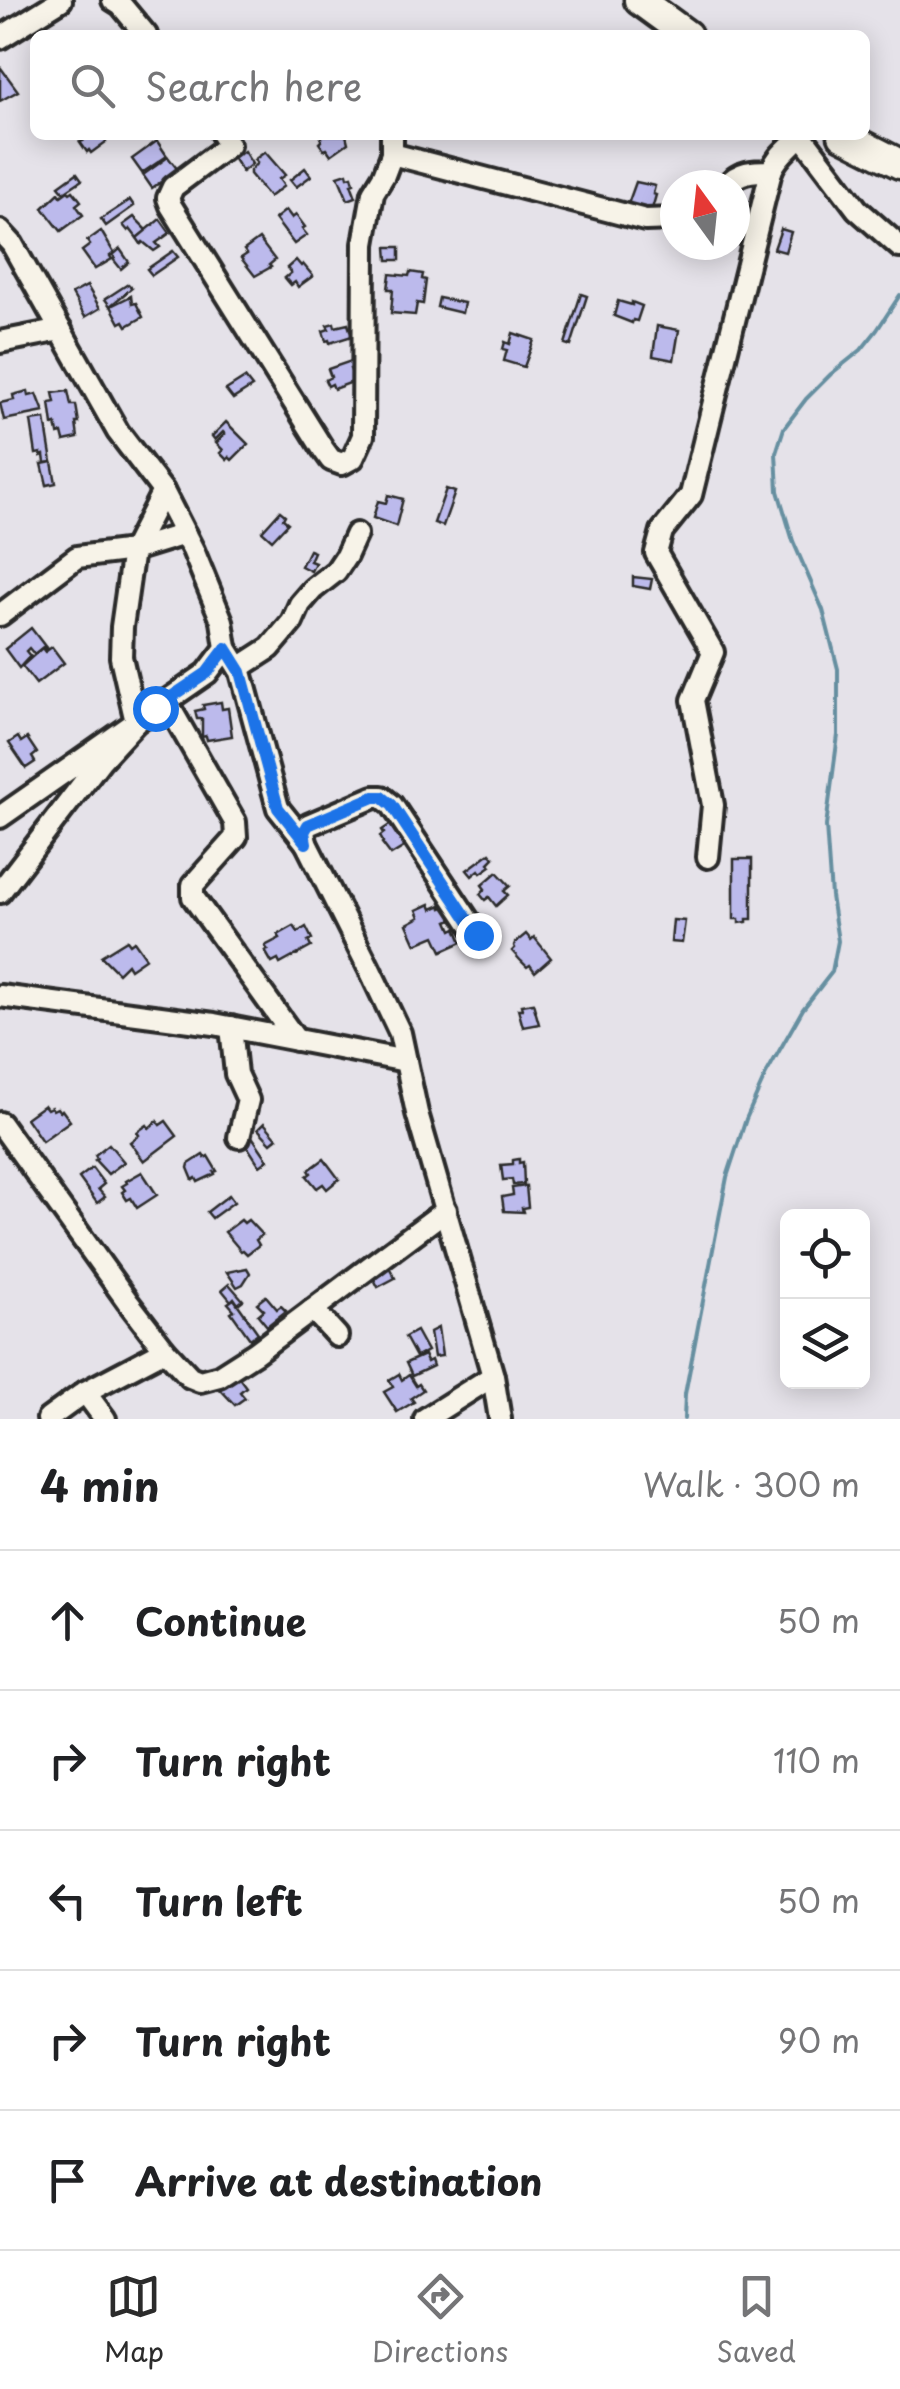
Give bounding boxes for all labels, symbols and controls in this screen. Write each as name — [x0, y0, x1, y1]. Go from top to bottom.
search box — [30, 30, 870, 140]
text: Search here — [145, 57, 362, 114]
icon: search — [65, 58, 120, 113]
north arrow — [660, 170, 750, 260]
route start — [133, 686, 179, 732]
route end — [456, 913, 502, 959]
map controls — [780, 1209, 870, 1389]
button: locate — [780, 1209, 870, 1299]
button: layers — [780, 1299, 870, 1389]
text: 4 min — [40, 1453, 160, 1516]
text: Walk · 300 m — [643, 1460, 860, 1508]
text: Continue — [135, 1592, 306, 1649]
icon: ahead — [40, 1593, 95, 1648]
text: 50 m — [777, 1596, 860, 1644]
text: Turn right — [135, 1732, 331, 1789]
icon: right — [40, 1733, 95, 1788]
text: 110 m — [773, 1736, 860, 1784]
text: Turn left — [135, 1872, 303, 1929]
icon: left — [40, 1873, 95, 1928]
text: 50 m — [777, 1876, 860, 1924]
text: Turn right — [135, 2012, 331, 2069]
icon: right — [40, 2013, 95, 2068]
text: 90 m — [778, 2016, 860, 2064]
text: Arrive at destination — [135, 2152, 543, 2209]
icon: arrive — [40, 2153, 95, 2208]
tab: Map — [104, 2269, 164, 2372]
tab: Directions — [372, 2269, 508, 2372]
tab: Saved — [716, 2269, 796, 2372]

